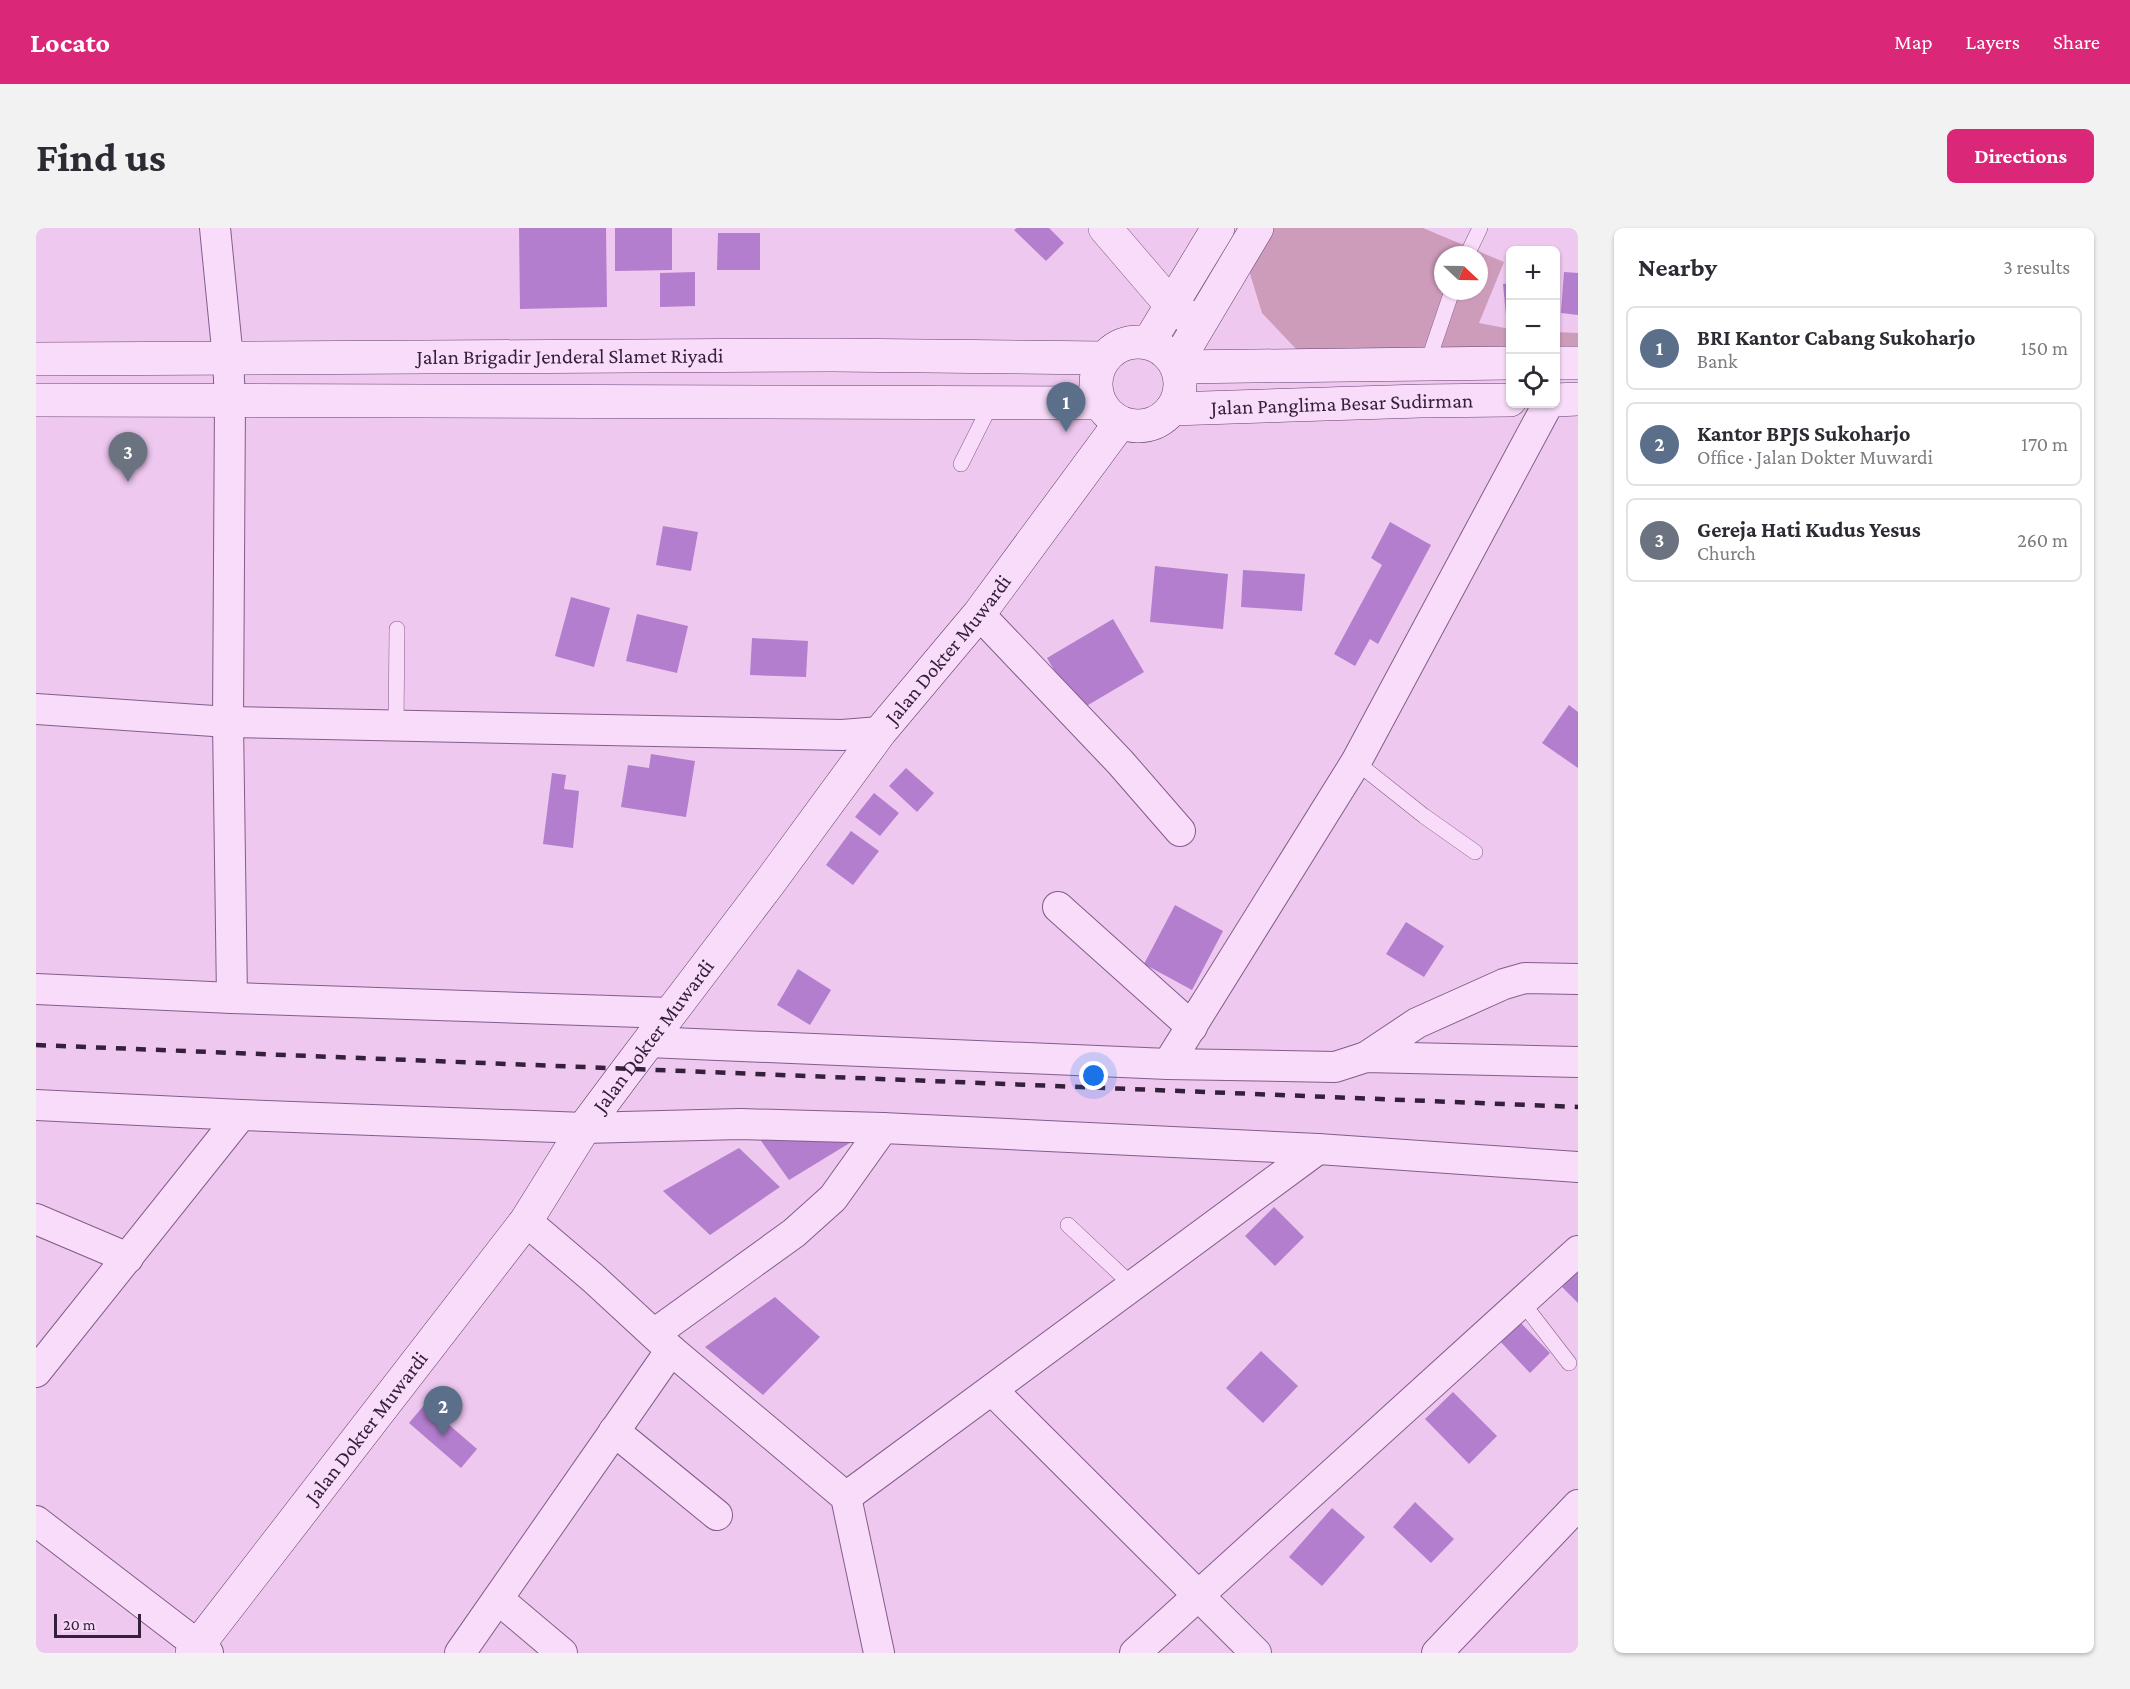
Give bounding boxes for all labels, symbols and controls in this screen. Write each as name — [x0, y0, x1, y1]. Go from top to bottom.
text: Locato — [30, 27, 110, 58]
text: Map — [1894, 30, 1933, 54]
text: Layers — [1966, 30, 2020, 54]
text: Share — [2053, 30, 2100, 54]
button: Directions — [1947, 129, 2094, 183]
text: Find us — [36, 133, 166, 180]
north arrow — [1434, 246, 1488, 300]
map controls — [1506, 246, 1560, 408]
button: + — [1506, 246, 1560, 300]
text: Nearby — [1638, 253, 1717, 282]
text: 3 results — [2003, 256, 2070, 278]
button: − — [1506, 300, 1560, 354]
text: BRI Kantor Cabang Sukoharjo — [1697, 325, 1975, 350]
text: 1 — [1656, 337, 1663, 359]
text: 150 m — [2021, 337, 2068, 359]
street label: Jalan Brigadir Jenderal Slamet Riyadi — [414, 344, 724, 369]
text: Bank — [1697, 350, 1738, 372]
button: locate — [1506, 354, 1560, 408]
pin: 1 — [1046, 382, 1086, 432]
street label: Jalan Panglima Besar Sudirman — [1208, 388, 1473, 420]
text: Kantor BPJS Sukoharjo — [1697, 421, 1910, 446]
pin: 3 — [108, 432, 148, 482]
text: 2 — [1654, 433, 1665, 455]
text: 170 m — [2021, 433, 2068, 455]
text: Office · Jalan Dokter Muwardi — [1697, 446, 1933, 468]
text: Gereja Hati Kudus Yesus — [1697, 517, 1921, 542]
text: 3 — [1655, 529, 1664, 551]
text: 260 m — [2017, 529, 2068, 551]
text: Church — [1697, 542, 1756, 564]
street label: Jalan Dokter Muwardi — [879, 570, 1016, 730]
street label: Jalan Dokter Muwardi — [587, 954, 719, 1119]
your location — [1079, 1061, 1108, 1090]
street label: Jalan Dokter Muwardi — [299, 1346, 433, 1510]
pin: 2 — [424, 1386, 462, 1436]
scale bar — [54, 1611, 141, 1638]
text: 20 m — [63, 1616, 96, 1633]

